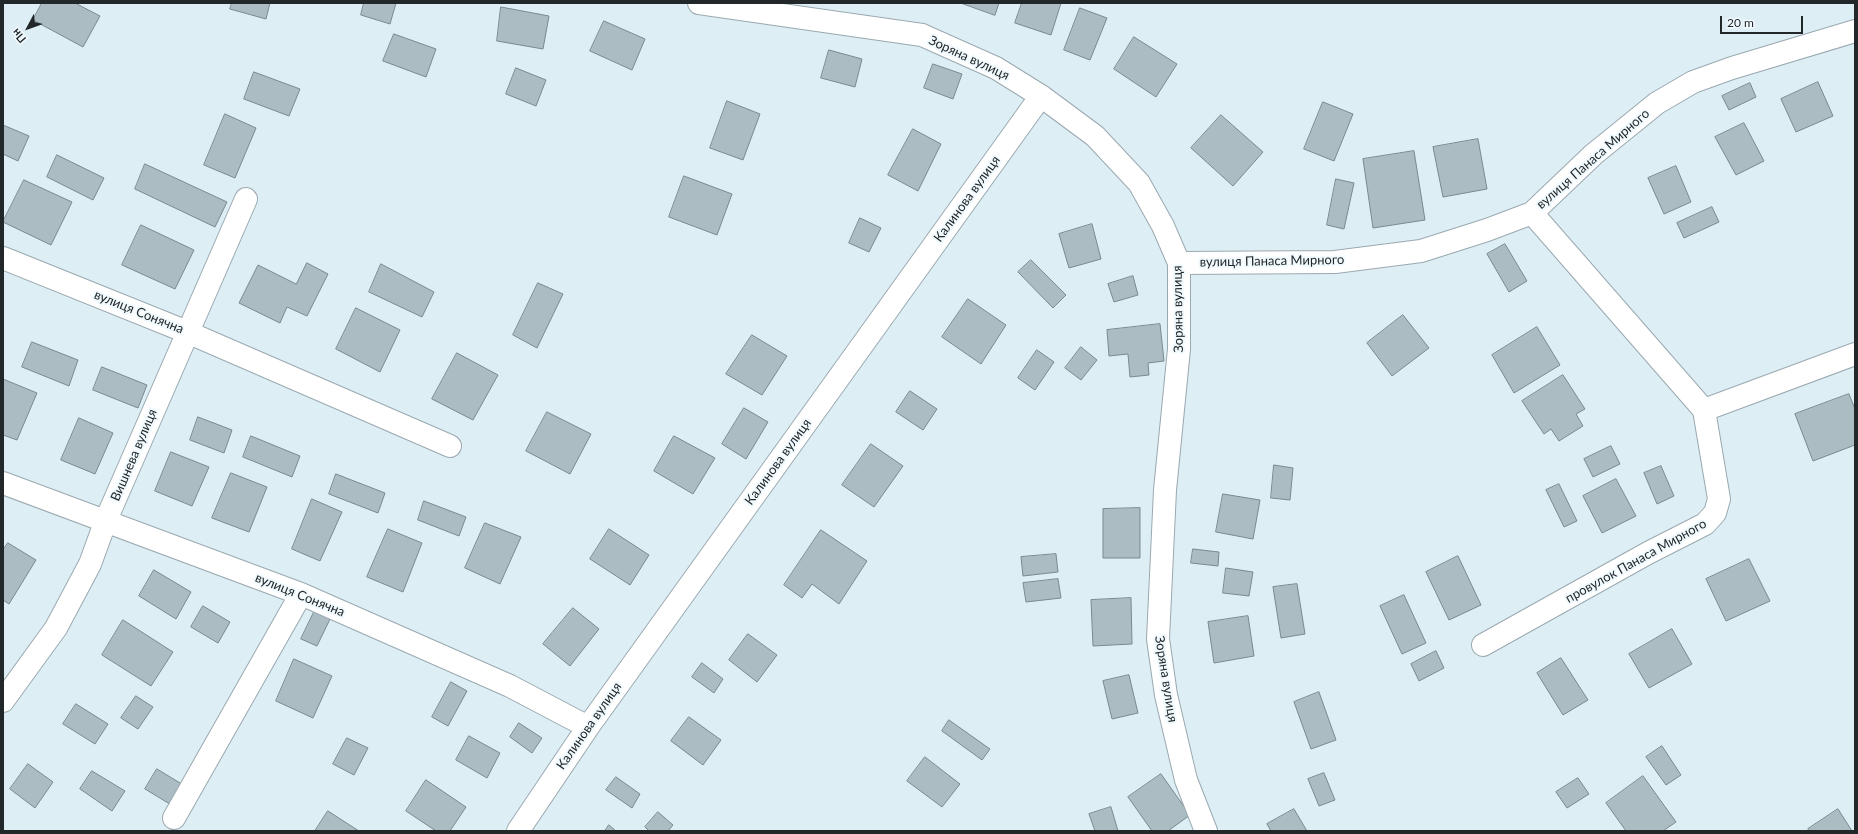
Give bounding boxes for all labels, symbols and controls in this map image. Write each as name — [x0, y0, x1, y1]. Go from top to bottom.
north arrow — [8, 8, 48, 48]
scale bar — [1722, 8, 1805, 34]
text: 20 m — [1727, 15, 1754, 30]
text: Пн — [9, 27, 28, 46]
street label: Зоряна вулиця — [926, 32, 1012, 84]
street label: вулиця Панаса Мирного — [1533, 106, 1653, 212]
street label: Калинова вулиця — [930, 153, 1004, 245]
street label: вулиця Панаса Мирного — [1200, 252, 1344, 270]
street label: Зоряна вулиця — [1169, 265, 1187, 353]
street label: вулиця Сонячна — [92, 287, 186, 337]
street label: Вишнева вулиця — [108, 407, 160, 503]
street label: Калинова вулиця — [741, 416, 815, 508]
street label: провулок Панаса Мирного — [1563, 516, 1709, 606]
street label: вулиця Сонячна — [253, 570, 347, 620]
street label: Зоряна вулиця — [1151, 635, 1181, 723]
street label: Калинова вулиця — [553, 679, 625, 773]

